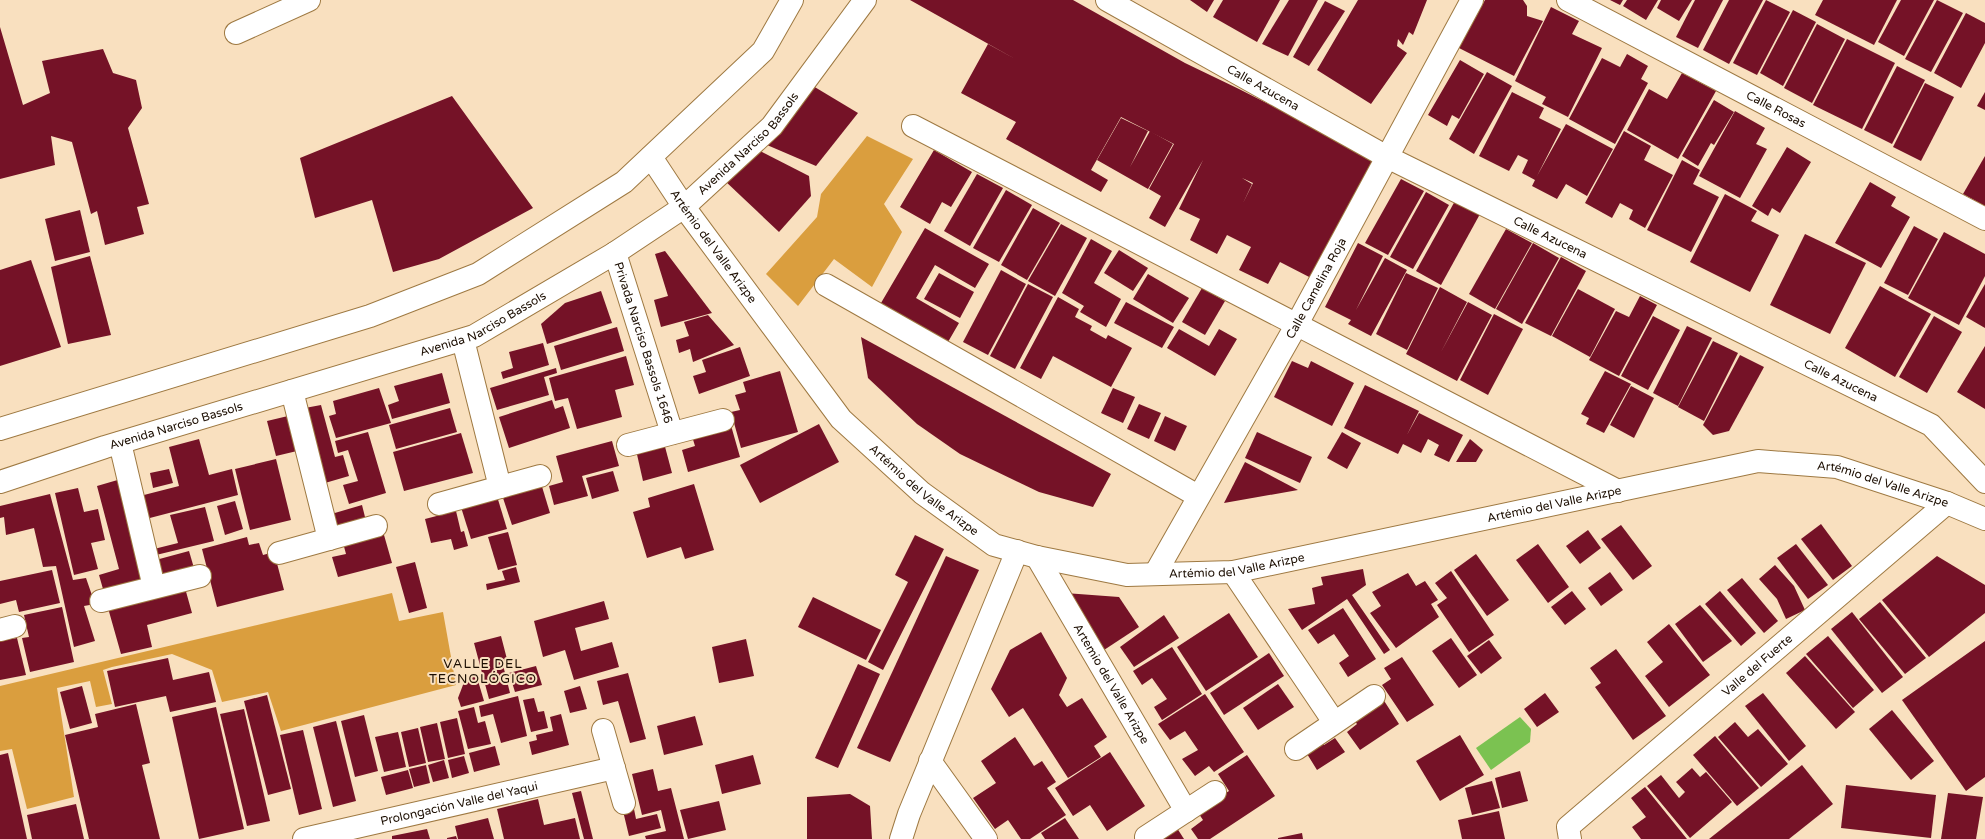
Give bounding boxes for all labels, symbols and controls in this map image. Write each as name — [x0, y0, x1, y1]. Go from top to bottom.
street label: Calle Azucena — [1225, 62, 1302, 113]
street label: Calle Rosas — [1744, 88, 1808, 131]
street label: Avenida Narciso Bassols — [695, 89, 802, 198]
street label: Artémio del Valle Arizpe — [667, 187, 760, 306]
street label: Calle Azucena — [1511, 213, 1589, 261]
street label: Calle Camelina Roja — [1283, 235, 1349, 341]
street label: Privada Narciso Bassols 1646 — [611, 260, 675, 425]
street label: Avenida Narciso Bassols — [418, 288, 549, 359]
street label: Calle Azucena — [1802, 357, 1880, 405]
street label: Avenida Narciso Bassols — [108, 399, 245, 452]
street label: Artémio del Valle Arizpe — [866, 441, 981, 539]
street label: Artémio del Valle Arizpe — [1817, 459, 1951, 510]
street label: Artémio del Valle Arizpe — [1486, 483, 1623, 525]
street label: Artémio del Valle Arizpe — [1169, 550, 1306, 581]
street label: Artemio del Valle Arizpe — [1071, 621, 1152, 747]
street label: Valle del Fuerte — [1719, 631, 1795, 699]
district label: VALLE DEL TECNOLÓGICO — [429, 656, 537, 687]
street label: Prolongación Valle del Yaqui — [379, 779, 539, 828]

